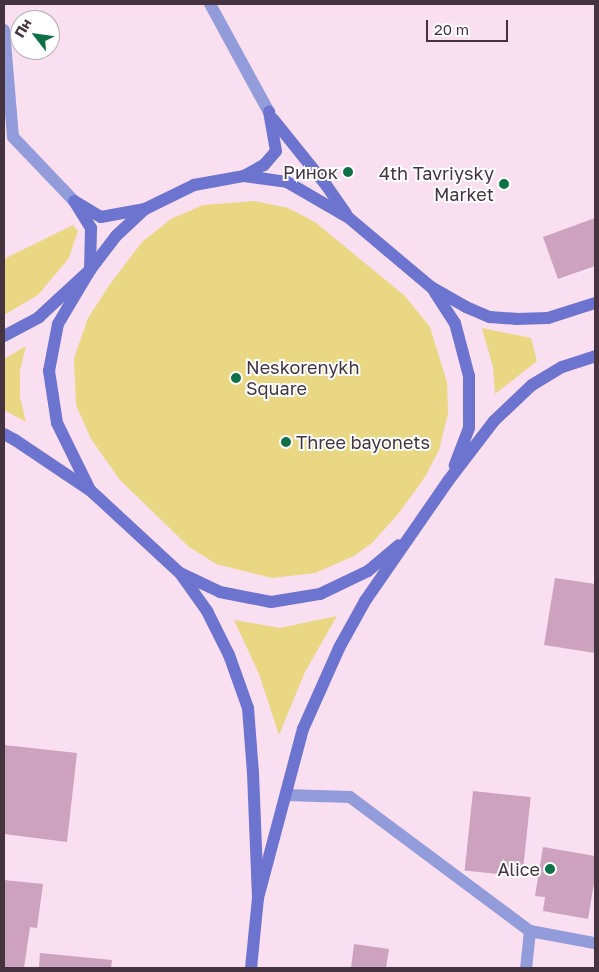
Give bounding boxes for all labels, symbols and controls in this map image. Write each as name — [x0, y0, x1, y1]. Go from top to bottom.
north arrow — [10, 10, 60, 60]
scale bar — [429, 10, 512, 42]
text: Пн — [10, 15, 35, 40]
text: 20 m — [434, 20, 469, 38]
place label: Ринок — [283, 161, 338, 183]
place label: 4th Tavriysky Market — [379, 163, 494, 205]
marker: Ринок — [342, 166, 354, 178]
marker: 4th Tavriysky Market — [498, 178, 510, 190]
place label: Neskorenykh Square — [246, 357, 360, 399]
marker: Neskorenykh Square — [230, 372, 242, 384]
place label: Three bayonets — [296, 431, 430, 453]
marker: Three bayonets — [280, 436, 292, 448]
place label: Alice — [497, 858, 540, 880]
marker: Alice — [544, 863, 556, 875]

